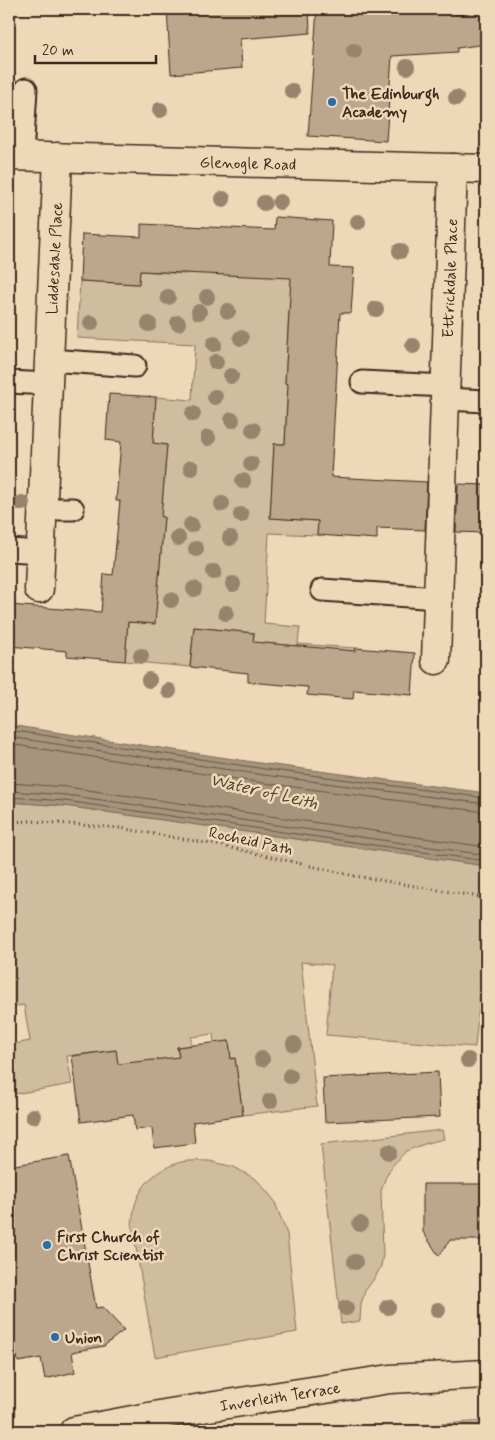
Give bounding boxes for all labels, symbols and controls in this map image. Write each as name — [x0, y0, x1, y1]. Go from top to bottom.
scale bar — [35, 32, 156, 64]
text: 20 m — [42, 41, 74, 61]
place label: The Edinburgh Academy — [342, 84, 440, 123]
marker: The Edinburgh Academy — [326, 96, 338, 108]
street label: Glenogle Road — [199, 152, 296, 176]
street label: Liddesdale Place — [42, 201, 68, 315]
street label: Ettrickdale Place — [438, 218, 463, 338]
water label: Water of Leith — [208, 768, 320, 816]
street label: Rocheid Path — [207, 822, 295, 861]
place label: First Church of Christ Scientist — [57, 1227, 165, 1266]
marker: First Church of Christ Scientist — [41, 1239, 53, 1251]
place label: Union — [65, 1328, 102, 1349]
marker: Union — [49, 1331, 61, 1343]
street label: Inverleith Terrace — [219, 1378, 342, 1417]

